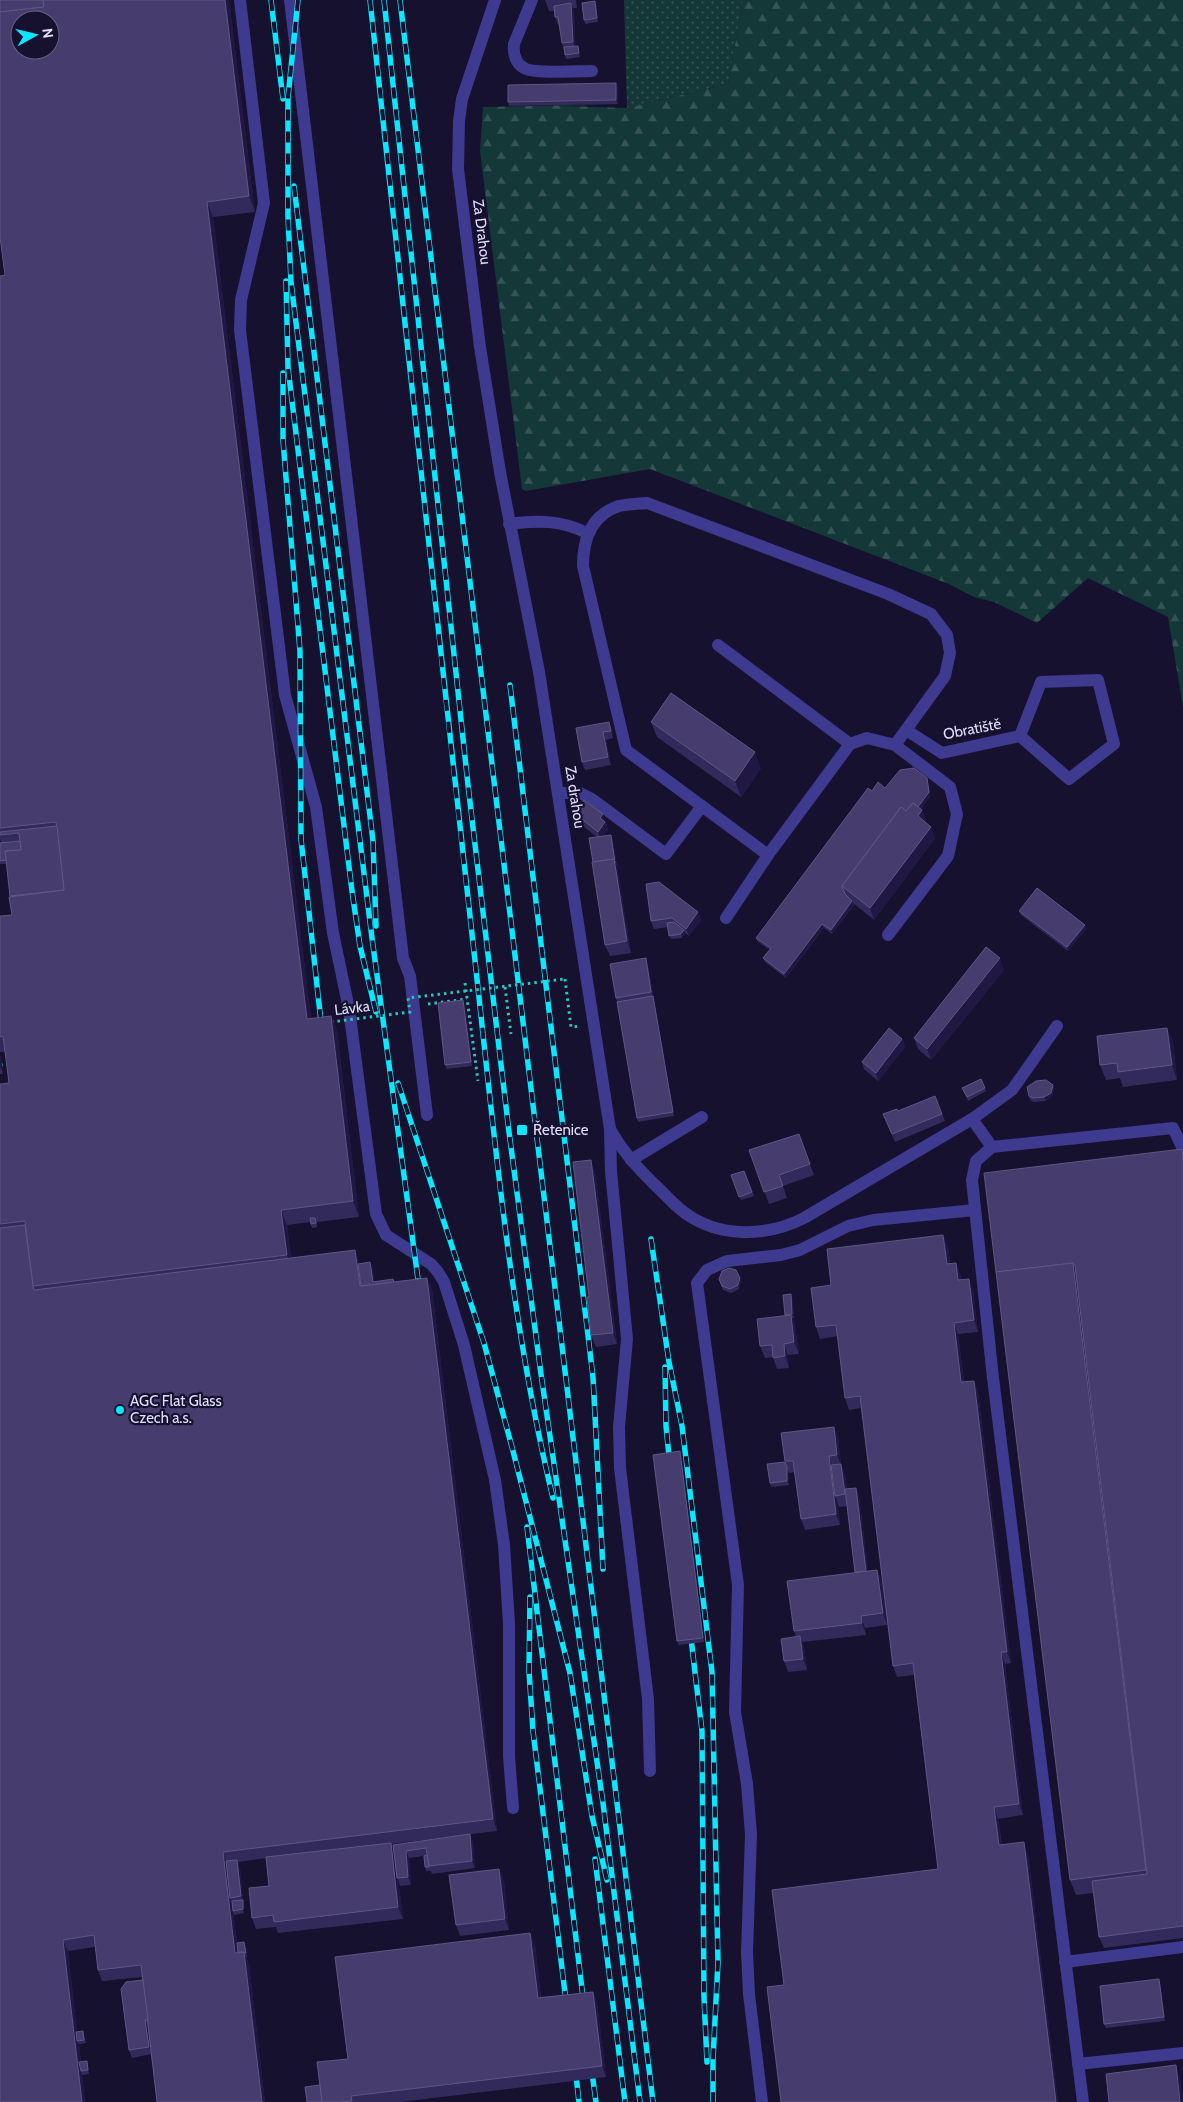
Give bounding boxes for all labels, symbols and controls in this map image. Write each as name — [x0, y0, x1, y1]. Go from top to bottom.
north arrow — [10, 10, 60, 60]
text: N — [38, 27, 57, 39]
street label: Za Drahou — [469, 198, 495, 266]
street label: Obratiště — [941, 715, 1003, 743]
street label: Za drahou — [561, 764, 589, 830]
street label: Lávka — [333, 997, 372, 1019]
place label: Řetenice — [533, 1120, 589, 1139]
marker: Řetenice — [515, 1123, 529, 1137]
place label: AGC Flat Glass Czech a.s. — [130, 1392, 222, 1427]
marker: AGC Flat Glass Czech a.s. — [114, 1404, 126, 1416]

